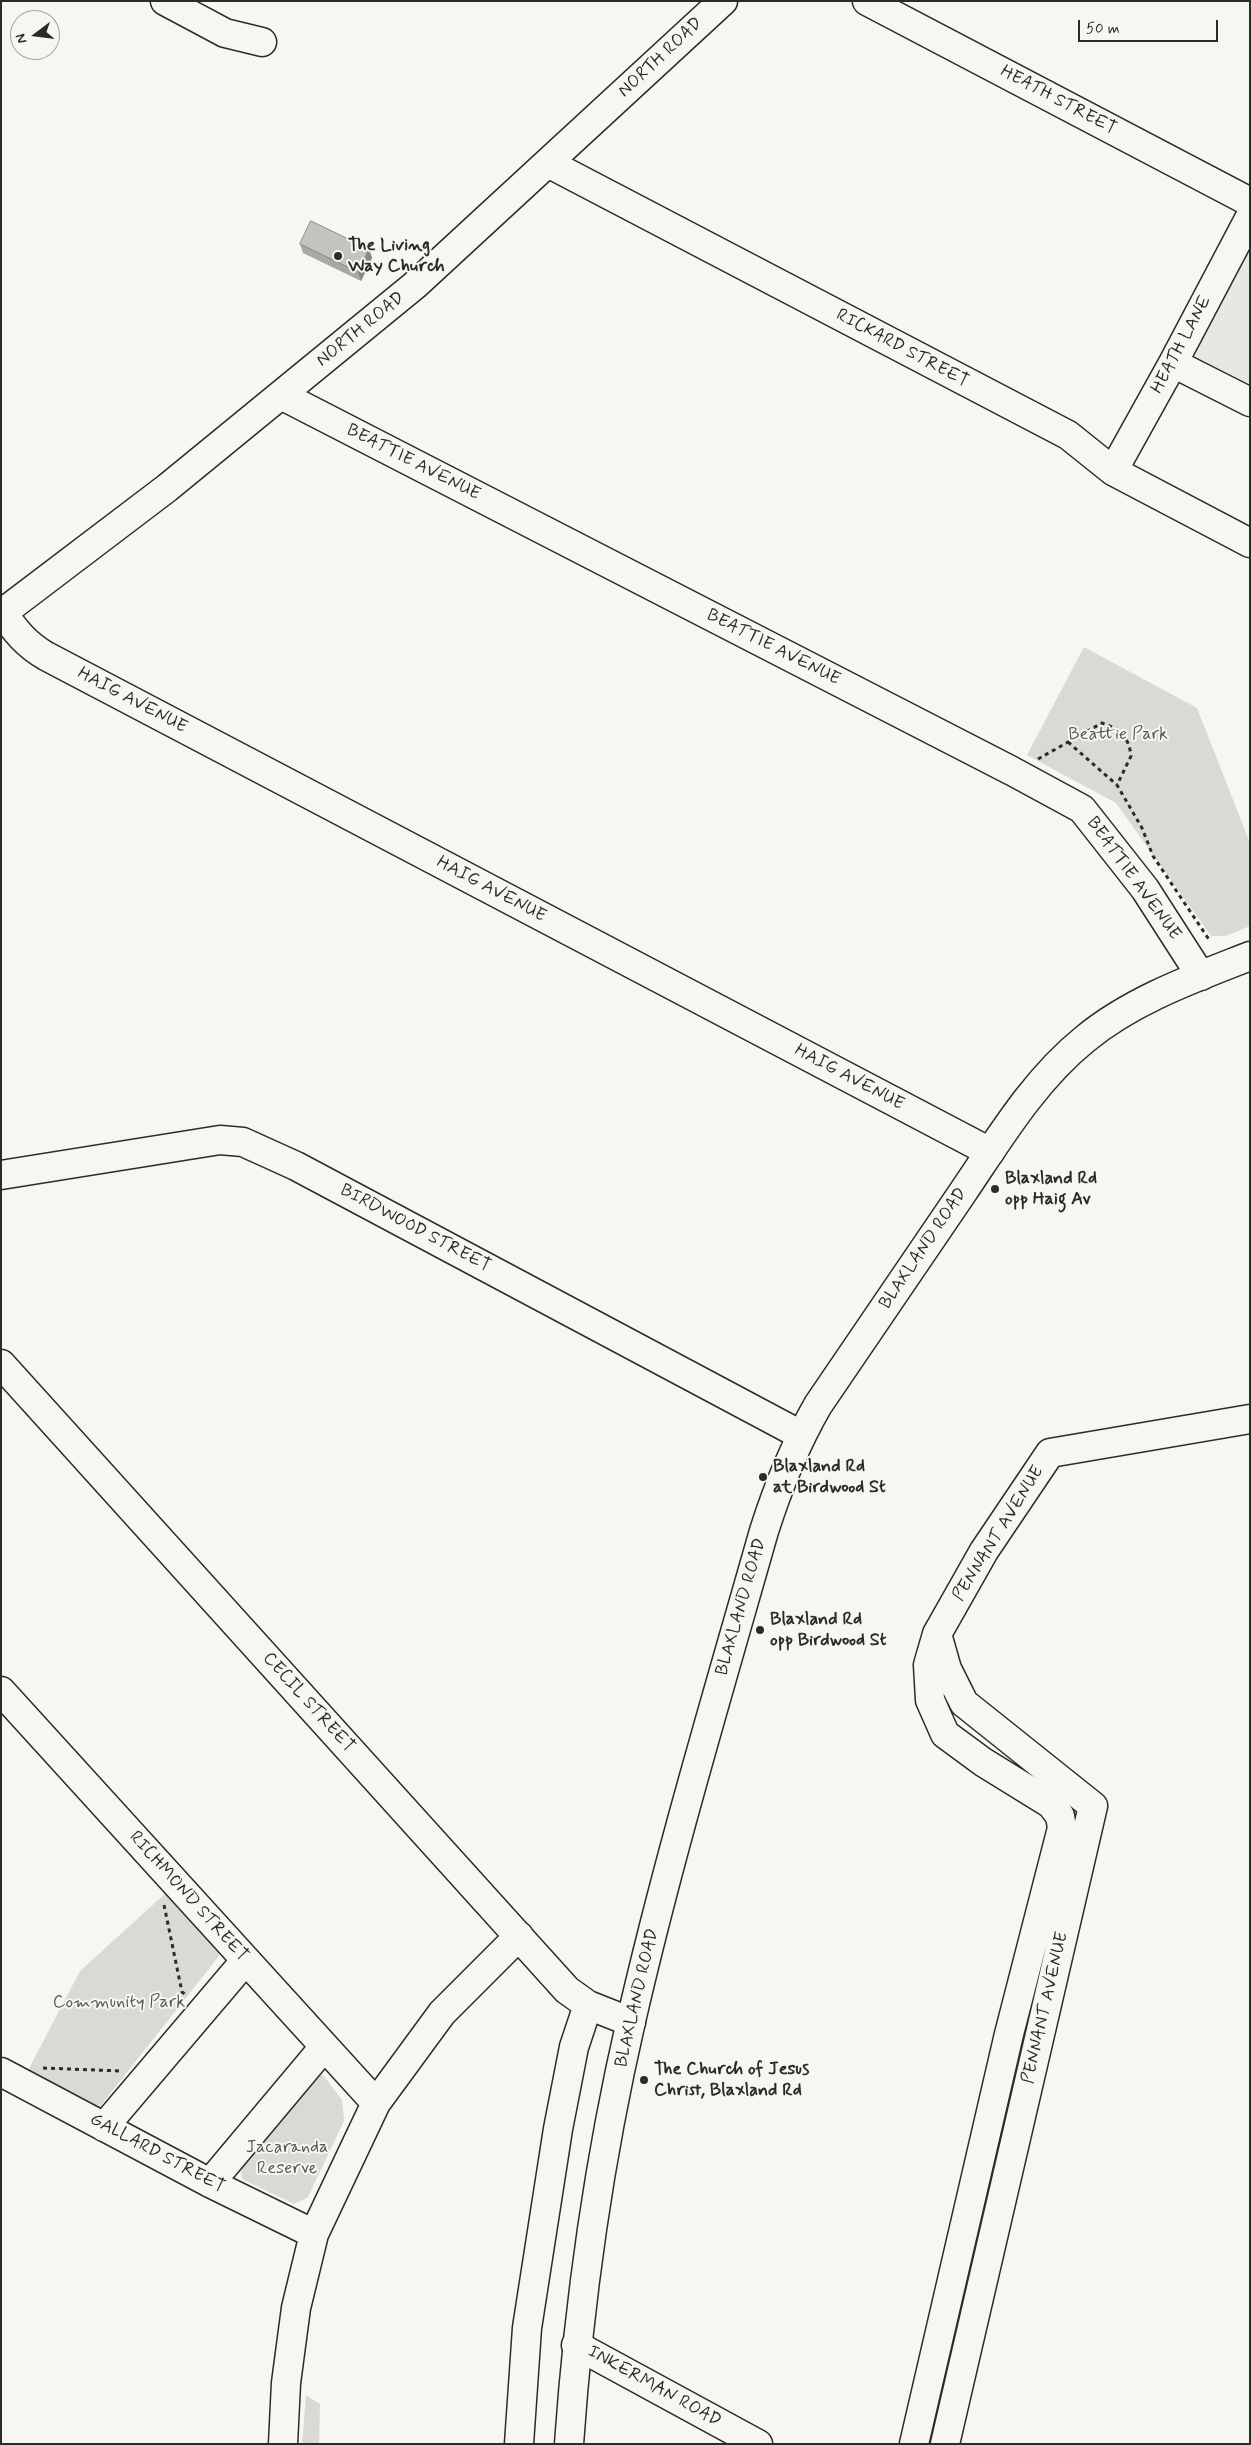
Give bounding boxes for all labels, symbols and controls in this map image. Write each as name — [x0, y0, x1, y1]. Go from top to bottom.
north arrow — [10, 10, 60, 60]
scale bar — [1081, 10, 1221, 42]
street label: NORTH ROAD — [614, 13, 708, 103]
text: 50 m — [1086, 19, 1120, 39]
text: N — [12, 32, 31, 45]
street label: HEATH STREET — [996, 61, 1120, 141]
place label: The Living Way Church — [348, 235, 445, 278]
marker: The Living Way Church — [332, 250, 344, 262]
street label: NORTH ROAD — [312, 288, 410, 372]
street label: HEATH LANE — [1147, 292, 1217, 398]
street label: RICKARD STREET — [832, 305, 972, 393]
street label: BEATTIE AVENUE — [343, 420, 483, 506]
street label: BEATTIE AVENUE — [703, 605, 843, 691]
street label: HAIG AVENUE — [74, 663, 190, 739]
park label: Beattie Park — [1068, 724, 1168, 746]
street label: BEATTIE AVENUE — [1081, 813, 1185, 945]
street label: HAIG AVENUE — [433, 852, 549, 928]
street label: HAIG AVENUE — [791, 1040, 907, 1116]
place label: Blaxland Rd opp Haig Av — [1005, 1168, 1097, 1210]
street label: BIRDWOOD STREET — [336, 1180, 494, 1278]
marker: Blaxland Rd opp Haig Av — [989, 1183, 1001, 1195]
street label: BLAXLAND ROAD — [875, 1184, 973, 1314]
place label: Blaxland Rd at Birdwood St — [773, 1456, 886, 1498]
street label: PENNANT AVENUE — [949, 1462, 1049, 1606]
marker: Blaxland Rd at Birdwood St — [757, 1471, 769, 1483]
street label: BLAXLAND ROAD — [712, 1536, 772, 1678]
place label: Blaxland Rd opp Birdwood St — [770, 1609, 886, 1652]
marker: Blaxland Rd opp Birdwood St — [754, 1624, 766, 1636]
street label: CECIL STREET — [257, 1648, 359, 1758]
street label: RICHMOND STREET — [124, 1827, 252, 1967]
street label: BLAXLAND ROAD — [612, 1927, 664, 2069]
street label: PENNANT AVENUE — [1018, 1930, 1074, 2086]
park label: Community Park — [53, 1992, 185, 2014]
place label: The Church of Jesus Christ, Blaxland Rd — [654, 2059, 809, 2102]
marker: The Church of Jesus Christ, Blaxland Rd — [638, 2074, 650, 2086]
street label: GALLARD STREET — [86, 2109, 228, 2199]
park label: Jacaranda Reserve — [246, 2137, 328, 2180]
street label: INKERMAN ROAD — [583, 2341, 725, 2433]

